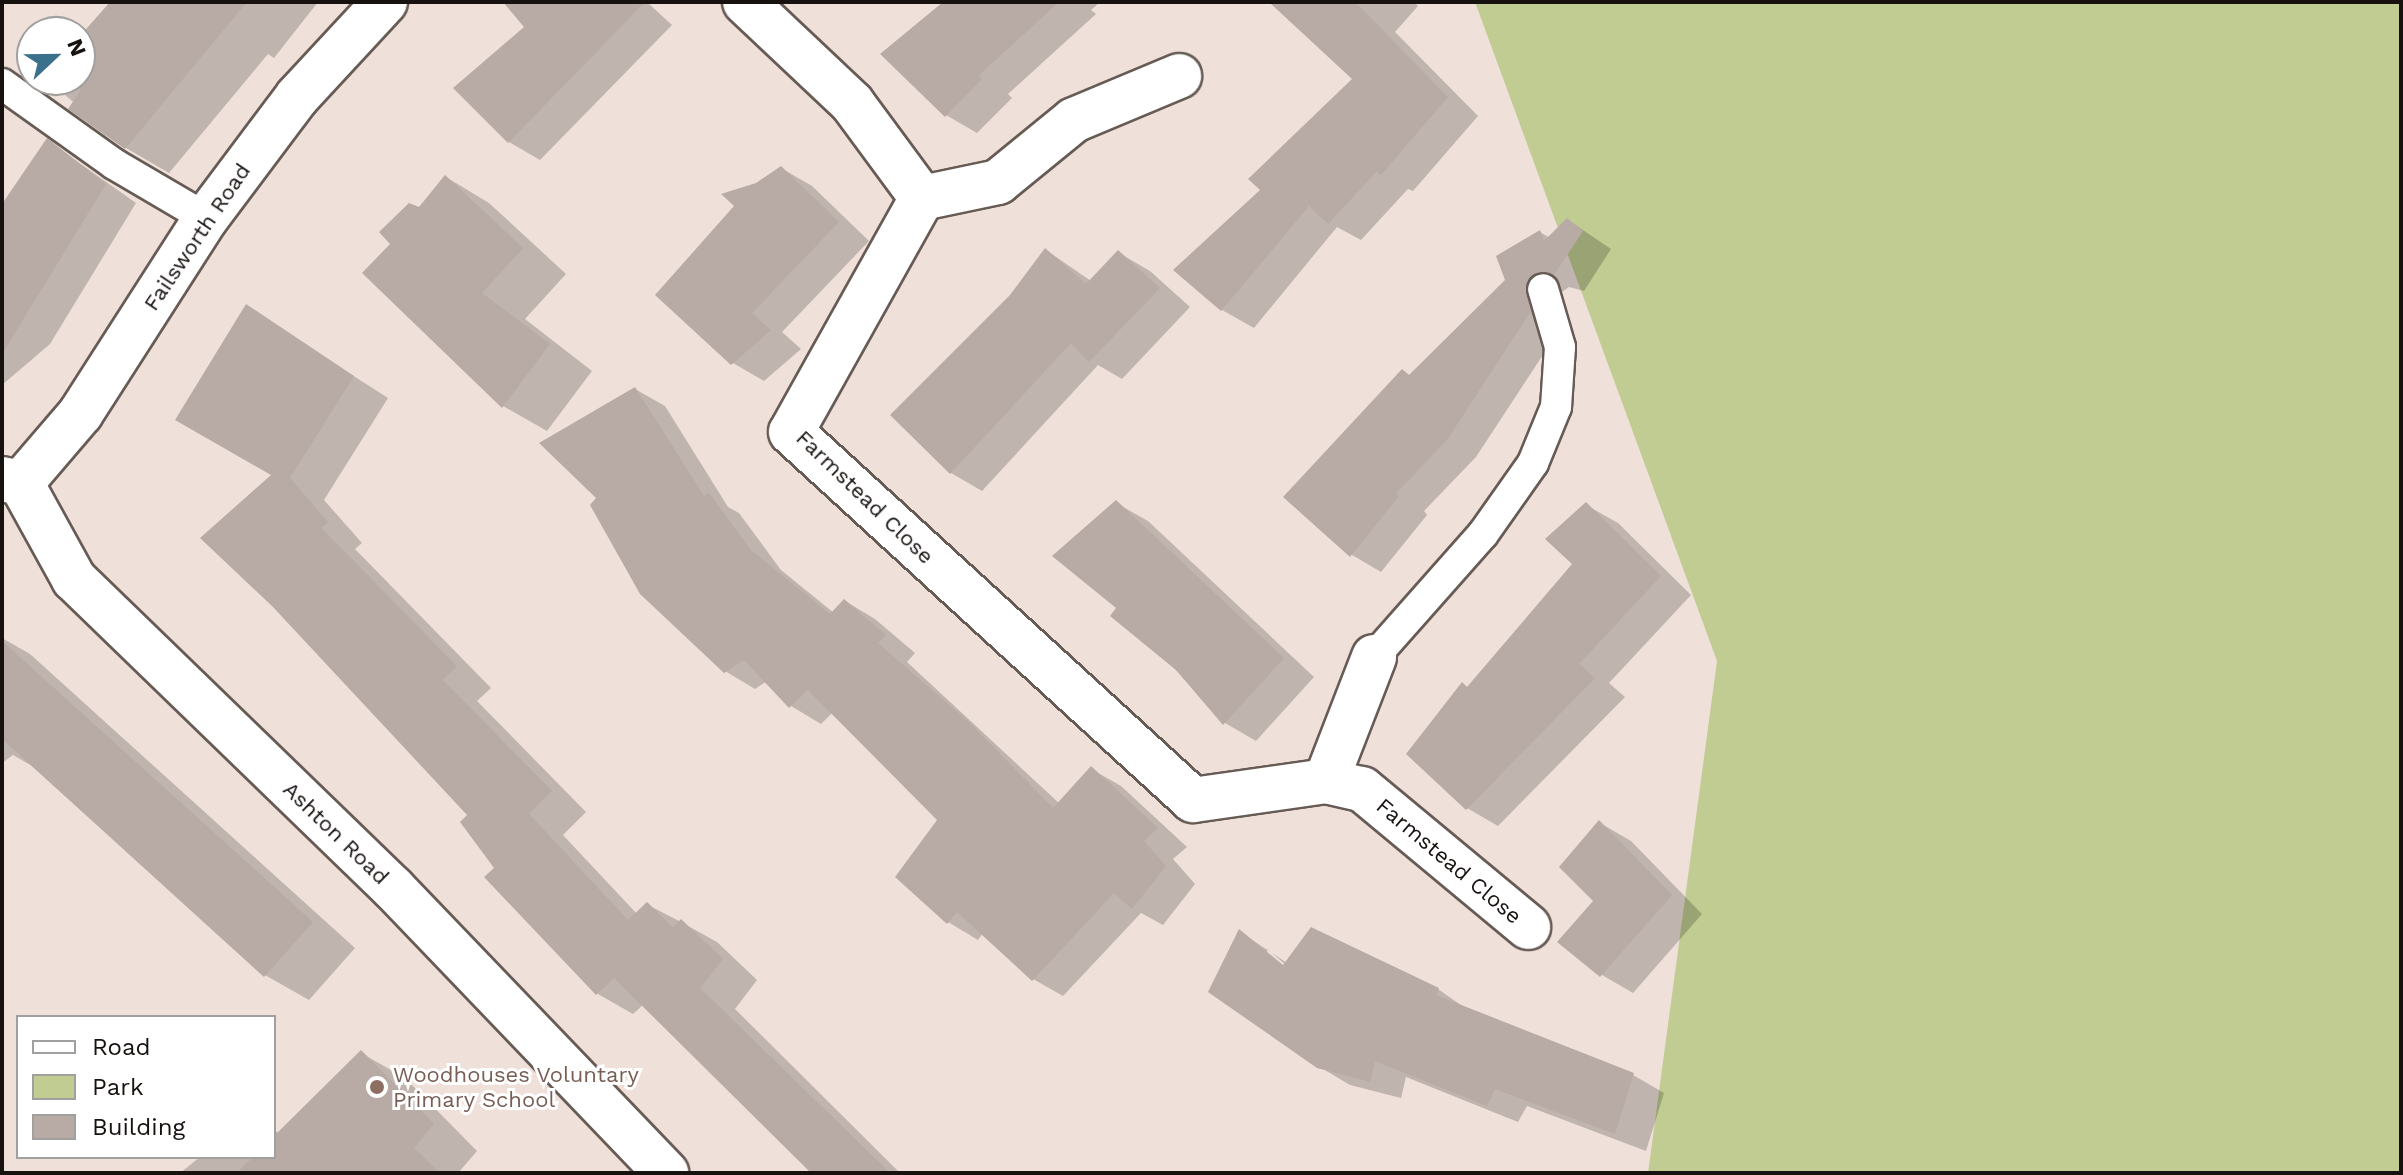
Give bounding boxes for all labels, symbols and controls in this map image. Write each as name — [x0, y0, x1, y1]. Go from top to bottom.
north arrow — [16, 16, 96, 96]
text: N — [62, 35, 92, 60]
street label: Failsworth Road — [138, 158, 256, 316]
street label: Farmstead Close — [791, 425, 939, 569]
street label: Ashton Road — [278, 776, 394, 890]
street label: Farmstead Close — [1371, 793, 1527, 929]
legend — [16, 1015, 276, 1159]
text: Road — [92, 1033, 151, 1061]
place label: Woodhouses Voluntary Primary School — [393, 1061, 640, 1112]
text: Park — [92, 1073, 144, 1101]
marker: Woodhouses Voluntary Primary School — [368, 1078, 386, 1096]
text: Building — [92, 1113, 185, 1141]

